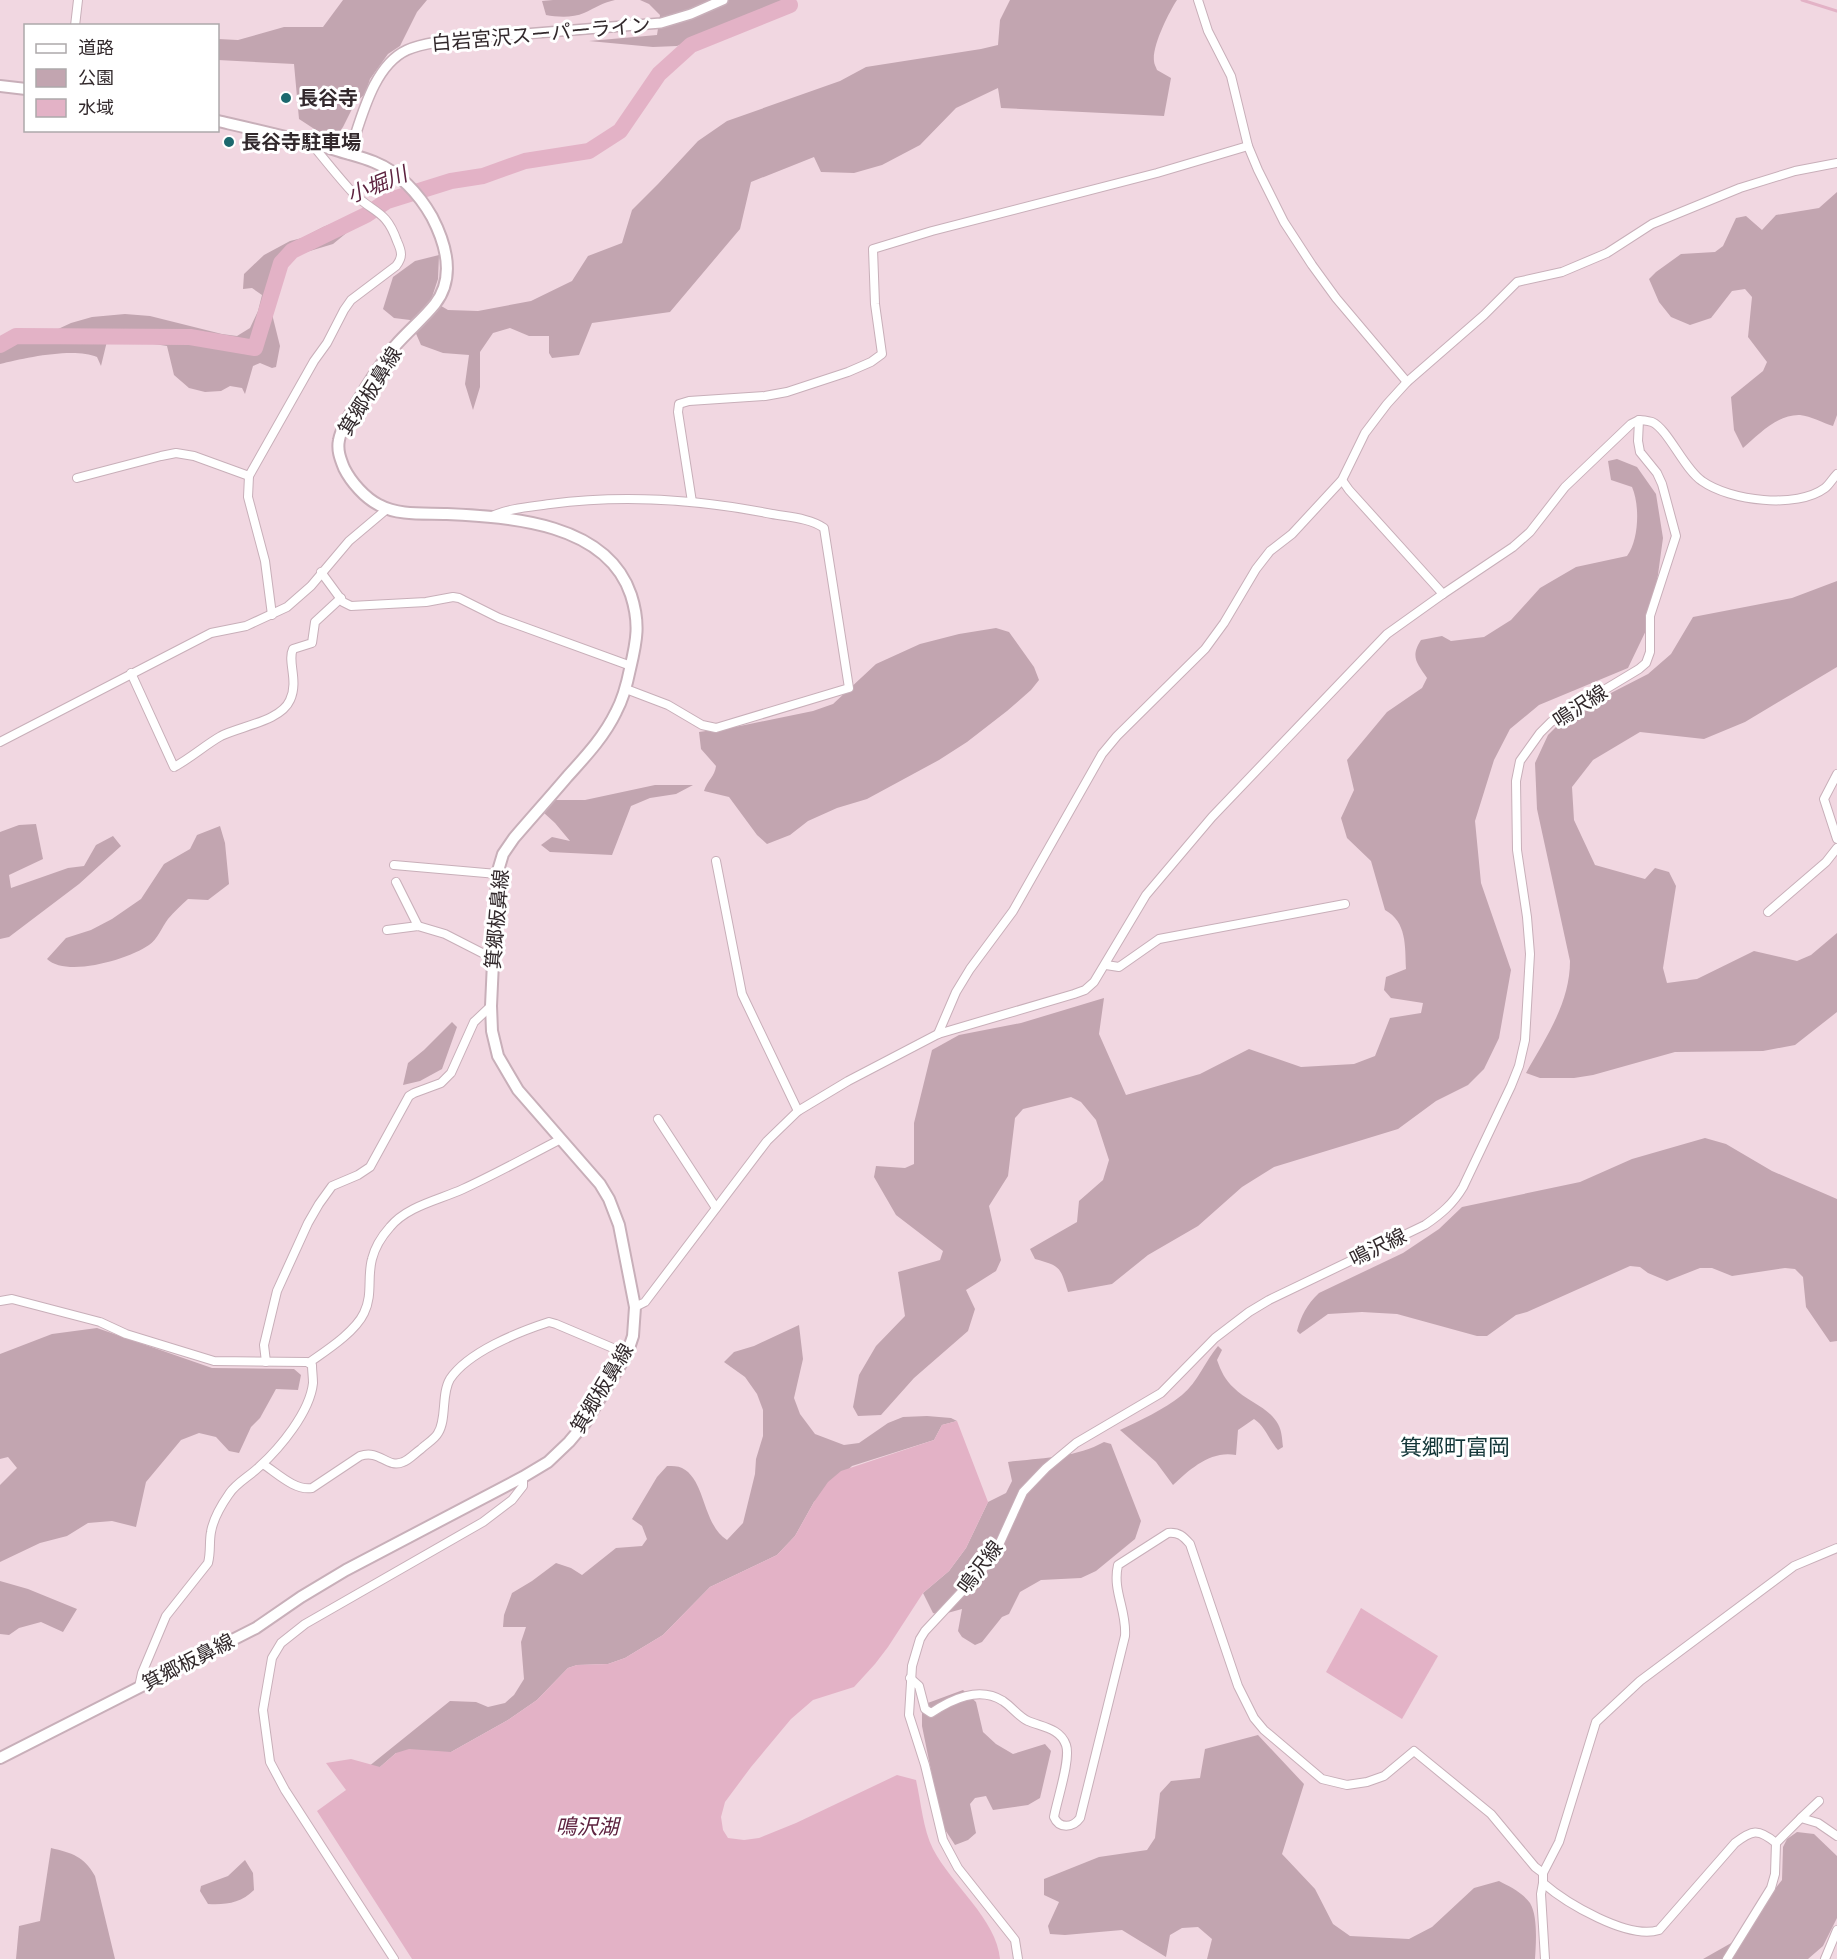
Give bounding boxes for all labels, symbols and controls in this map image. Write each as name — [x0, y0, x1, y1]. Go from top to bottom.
street label: 白岩宮沢スーパーライン — [431, 13, 652, 56]
legend — [24, 24, 219, 132]
text: 道路 — [78, 37, 114, 59]
text: 公園 — [78, 67, 114, 89]
place label: 長谷寺 — [298, 87, 358, 110]
marker: 長谷寺 — [279, 91, 293, 105]
text: 水域 — [78, 97, 114, 119]
place label: 長谷寺駐車場 — [241, 131, 361, 154]
marker: 長谷寺駐車場 — [222, 135, 236, 149]
water label: 小堀川 — [343, 161, 413, 208]
street label: 箕郷板鼻線 — [334, 343, 407, 440]
street label: 鳴沢線 — [1549, 680, 1612, 732]
street label: 箕郷板鼻線 — [482, 868, 513, 970]
street label: 鳴沢線 — [1346, 1224, 1410, 1271]
street label: 箕郷板鼻線 — [567, 1339, 638, 1437]
district label: 箕郷町富岡 — [1400, 1435, 1510, 1461]
street label: 鳴沢線 — [953, 1536, 1008, 1598]
street label: 箕郷板鼻線 — [138, 1629, 238, 1695]
water label: 鳴沢湖 — [556, 1815, 621, 1839]

